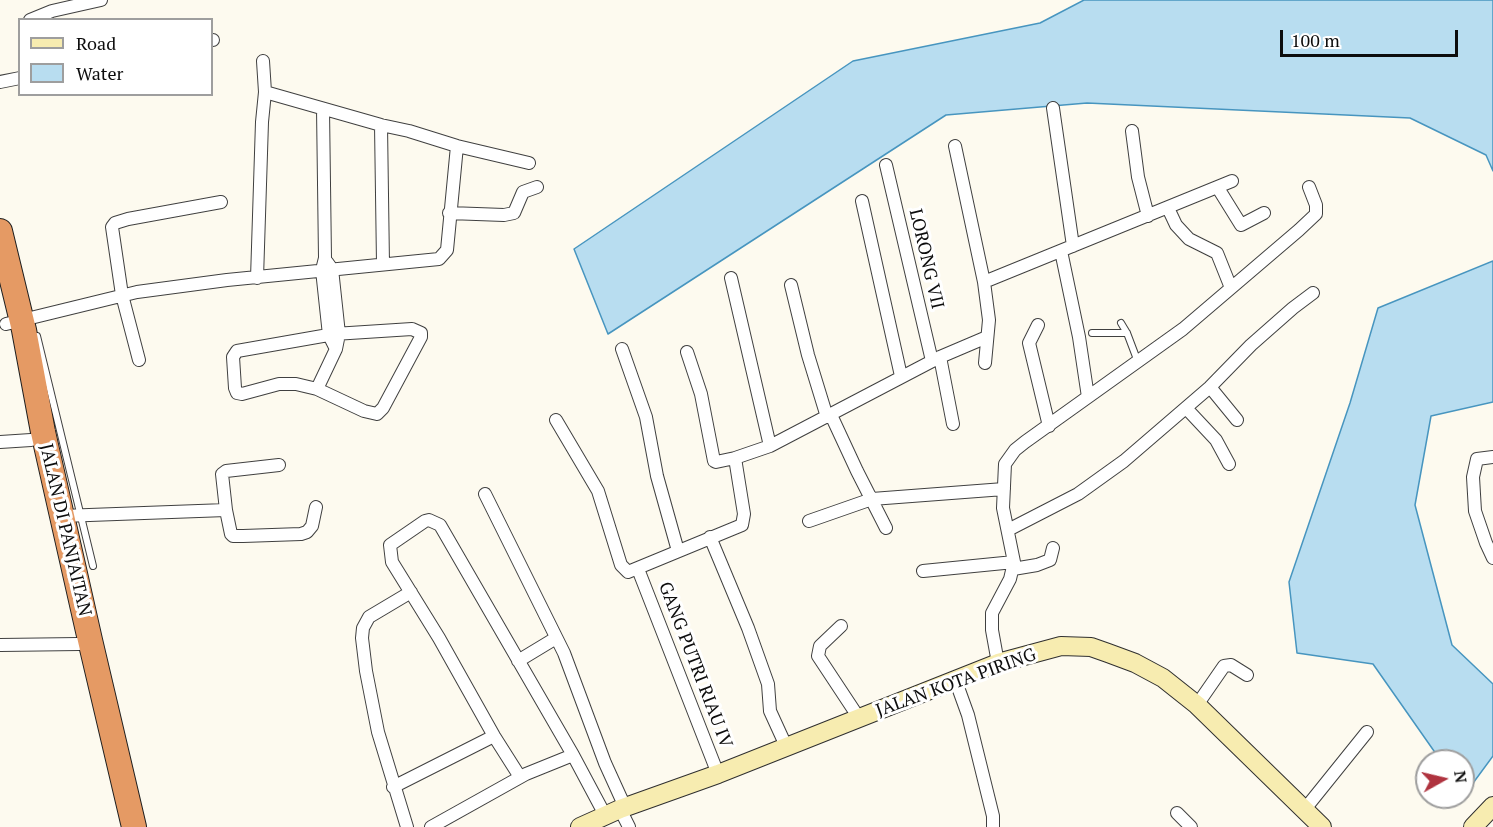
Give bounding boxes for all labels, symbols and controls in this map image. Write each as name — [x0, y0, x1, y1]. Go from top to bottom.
legend — [18, 18, 213, 96]
scale bar — [1283, 18, 1462, 56]
text: 100 m — [1291, 28, 1340, 52]
text: Road — [76, 31, 116, 55]
text: Water — [76, 61, 123, 85]
street label: LORONG VII — [904, 207, 948, 311]
street label: JALAN DI PANJAITAN — [35, 442, 95, 618]
street label: GANG PUTRI RIAU IV — [653, 579, 737, 751]
street label: JALAN KOTA PIRING — [873, 644, 1039, 722]
north arrow — [1415, 749, 1475, 809]
text: N — [1449, 769, 1473, 784]

